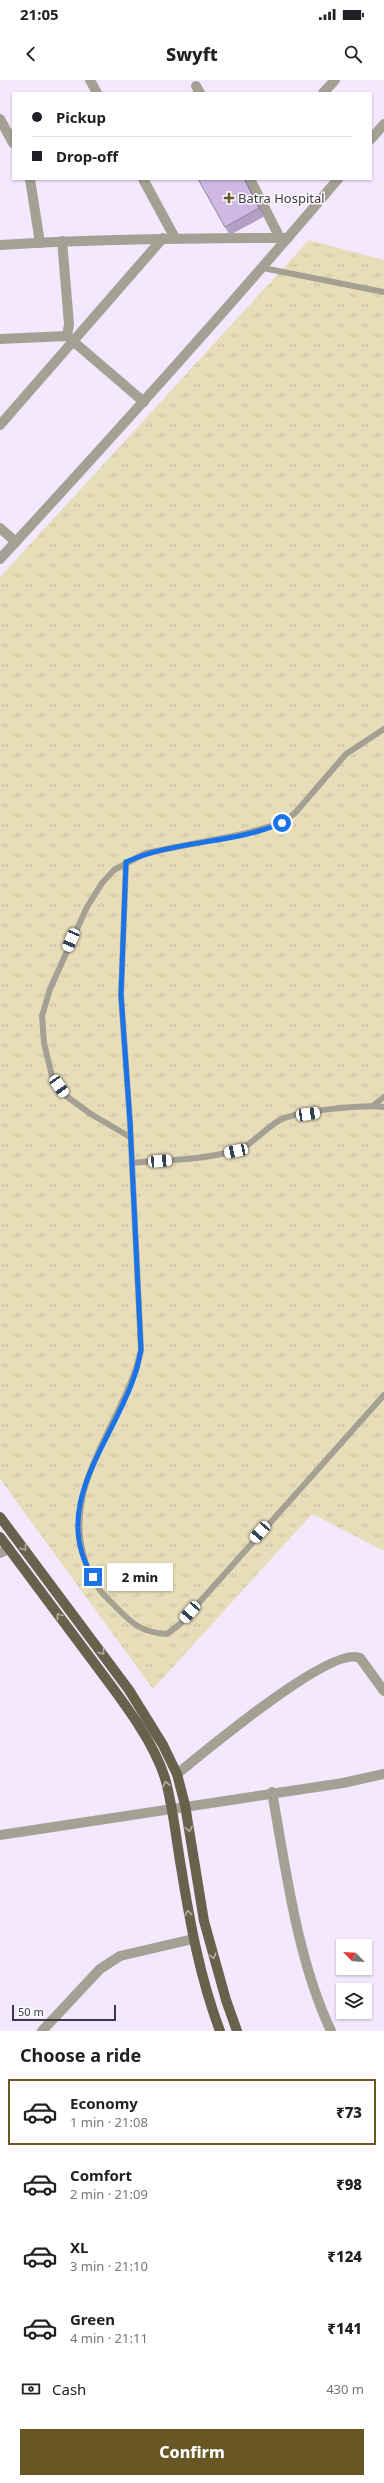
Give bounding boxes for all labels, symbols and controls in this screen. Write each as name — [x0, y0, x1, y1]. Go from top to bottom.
text: 21:05 — [20, 4, 59, 24]
text: Swyft — [166, 42, 218, 66]
icon: back — [20, 43, 42, 65]
icon: search — [342, 43, 364, 65]
text: Pickup — [56, 107, 106, 127]
text: Drop-off — [56, 146, 118, 166]
place label: Batra Hospital — [238, 189, 325, 207]
marker: Batra Hospital — [223, 192, 235, 204]
route start — [273, 814, 291, 832]
car — [61, 927, 81, 953]
car — [47, 1073, 71, 1099]
car — [295, 1106, 321, 1122]
car — [223, 1143, 249, 1159]
car — [148, 1154, 172, 1168]
car — [248, 1519, 272, 1545]
one-way arrow — [19, 1543, 26, 1550]
callout: 2 min — [107, 1563, 173, 1591]
route end — [84, 1568, 102, 1586]
text: 2 min — [122, 1568, 158, 1586]
car — [178, 1599, 202, 1625]
one-way arrow — [57, 1614, 64, 1621]
one-way arrow — [97, 1647, 104, 1654]
one-way arrow — [162, 1781, 170, 1788]
one-way arrow — [184, 1826, 193, 1832]
one-way arrow — [184, 1909, 193, 1916]
north arrow — [336, 1939, 372, 1975]
map controls — [336, 1939, 372, 2019]
one-way arrow — [208, 1953, 217, 1960]
button: layers — [336, 1983, 372, 2019]
scale bar — [12, 2003, 116, 2022]
text: 50 m — [18, 2004, 44, 2019]
text: Choose a ride — [20, 2043, 141, 2067]
text: Economy — [70, 2093, 138, 2113]
icon: car — [22, 2094, 58, 2130]
text: ₹73 — [336, 2102, 362, 2122]
text: 1 min · 21:08 — [70, 2113, 148, 2131]
text: Comfort — [70, 2165, 132, 2185]
icon: car — [22, 2166, 58, 2202]
text: ₹98 — [336, 2174, 362, 2194]
text: 2 min · 21:09 — [70, 2185, 148, 2203]
text: XL — [70, 2237, 88, 2257]
icon: car — [22, 2238, 58, 2274]
text: ₹124 — [327, 2246, 362, 2266]
text: 3 min · 21:10 — [70, 2257, 148, 2275]
text: Green — [70, 2309, 115, 2329]
icon: car — [22, 2310, 58, 2346]
text: ₹141 — [327, 2318, 362, 2338]
text: 4 min · 21:11 — [70, 2329, 148, 2347]
icon: cash — [20, 2378, 42, 2400]
text: Cash — [52, 2379, 86, 2399]
text: 430 m — [326, 2380, 364, 2398]
button: Confirm — [20, 2429, 364, 2475]

